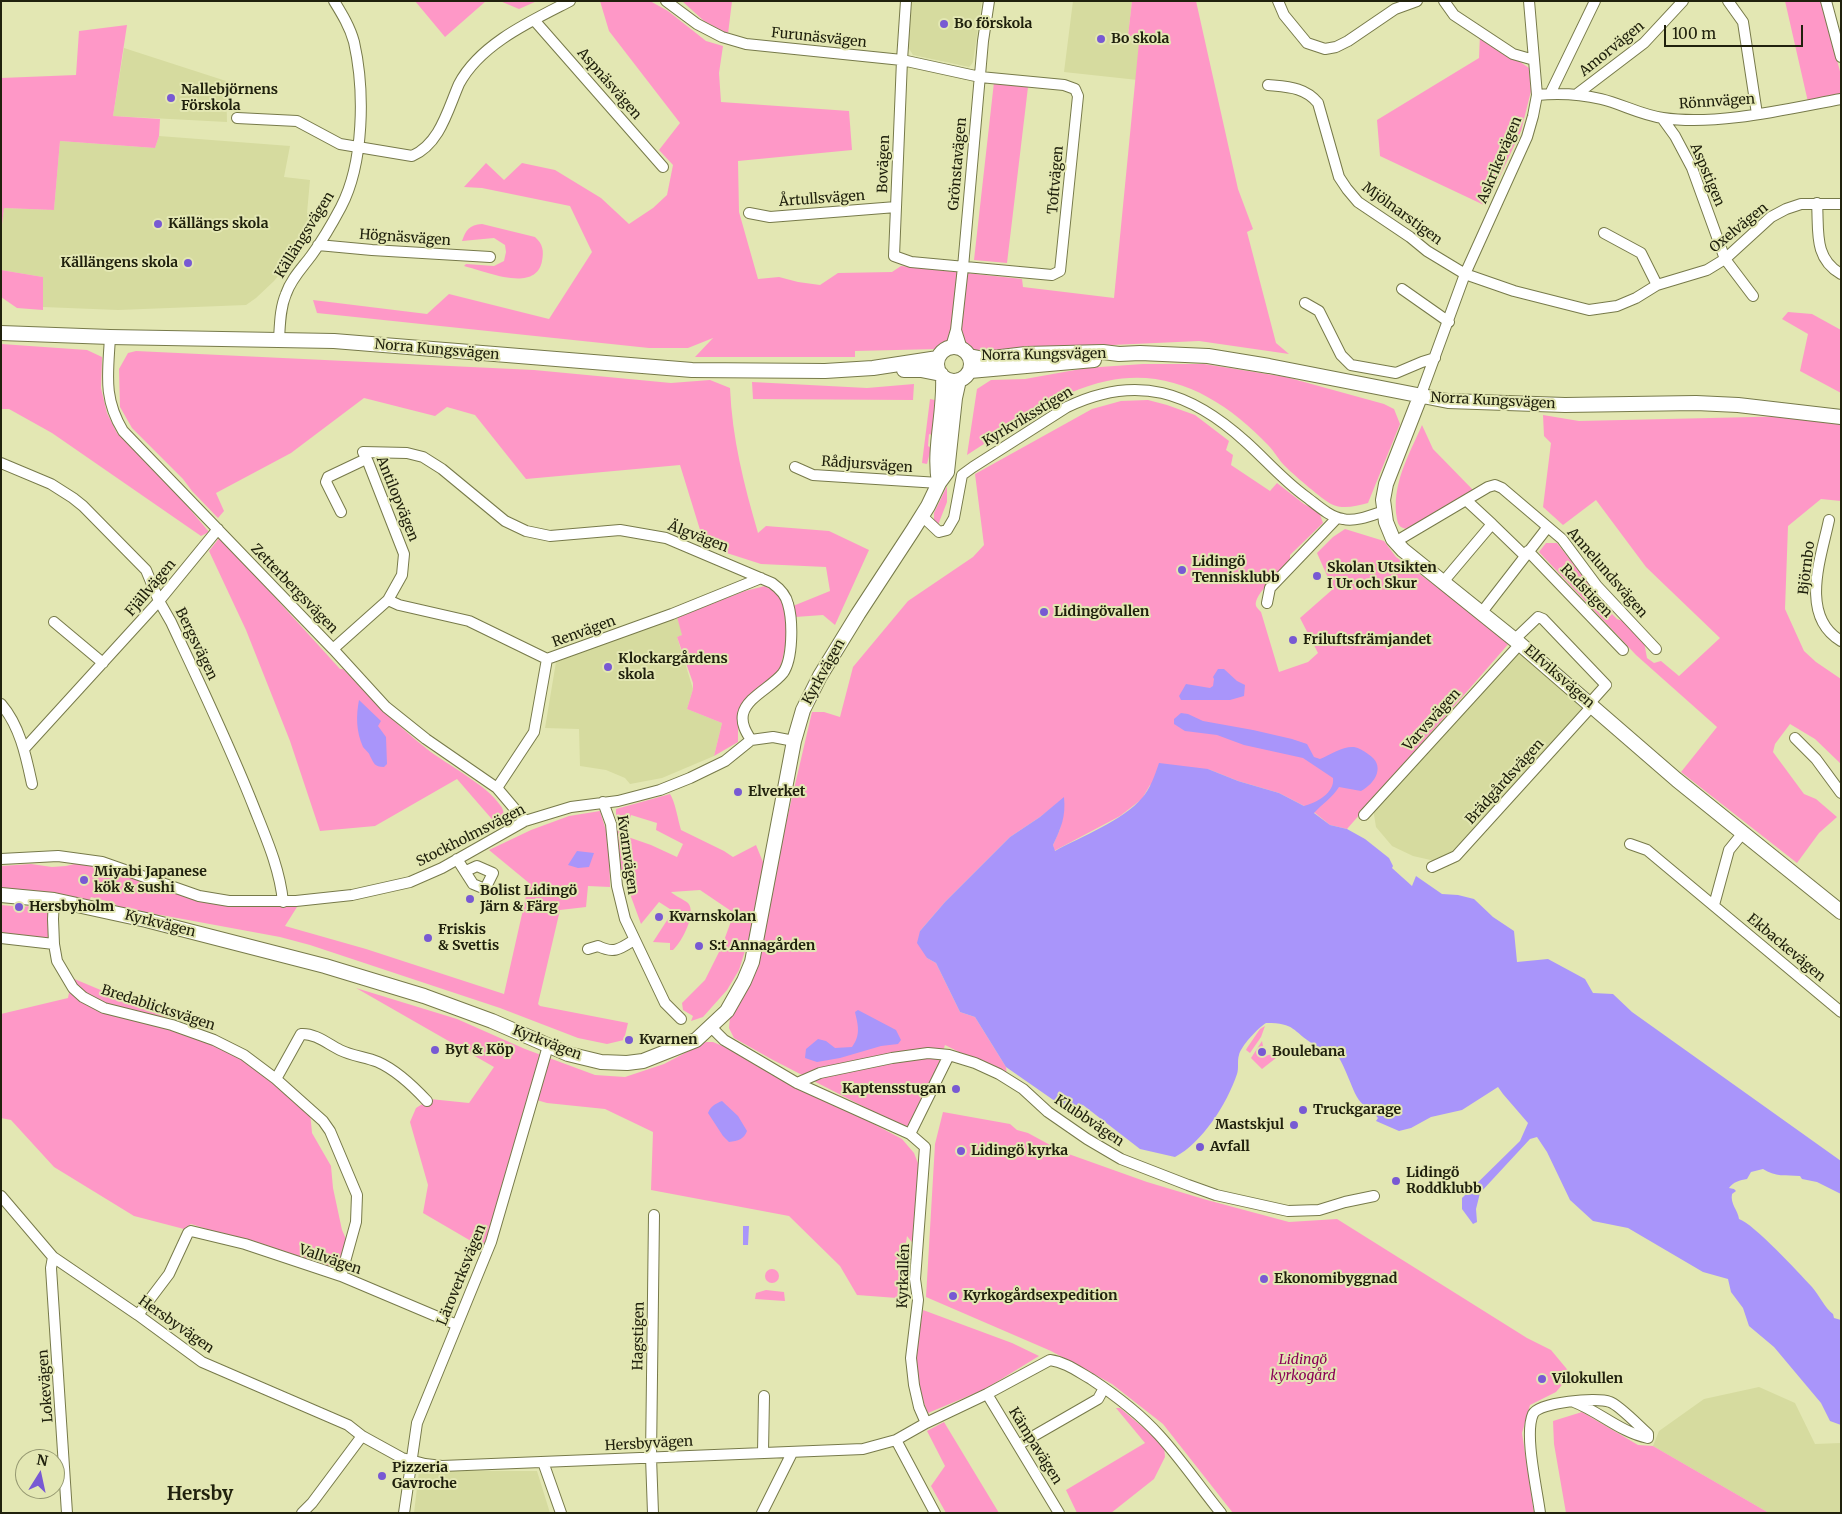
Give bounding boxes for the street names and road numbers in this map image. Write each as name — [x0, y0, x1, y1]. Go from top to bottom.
street label: Amorvägen — [1576, 18, 1648, 80]
street label: Furunäsvägen — [770, 25, 868, 51]
street label: Aspnäsvägen — [573, 45, 645, 123]
street label: Rönnvägen — [1678, 91, 1756, 113]
street label: Askrikevägen — [1474, 114, 1526, 206]
street label: Grönstavägen — [946, 117, 970, 211]
street label: Bovägen — [875, 135, 893, 193]
street label: Aspstigen — [1686, 141, 1728, 209]
street label: Toftvägen — [1045, 145, 1067, 215]
street label: Mjölnarstigen — [1359, 179, 1445, 249]
street label: Årtullsvägen — [778, 188, 866, 210]
street label: Källängsvägen — [272, 189, 338, 281]
street label: Oxelvägen — [1707, 199, 1771, 257]
street label: Högnäsvägen — [359, 226, 451, 250]
street label: Norra Kungsvägen — [374, 336, 500, 364]
street label: Norra Kungsvägen — [981, 346, 1107, 364]
street label: Kyrkviksstigen — [980, 384, 1076, 450]
street label: Norra Kungsvägen — [1430, 389, 1556, 413]
street label: Rådjursvägen — [821, 453, 913, 477]
street label: Antilopvägen — [372, 454, 422, 544]
street label: Älgvägen — [665, 518, 731, 556]
street label: Annelundsvägen — [1563, 525, 1651, 621]
street label: Björnbo — [1795, 540, 1819, 596]
street label: Zetterbergsvägen — [247, 541, 341, 637]
street label: Fjällvägen — [122, 556, 180, 620]
street label: Radstigen — [1556, 561, 1616, 621]
street label: Bergsvägen — [171, 605, 221, 683]
street label: Renvägen — [550, 613, 618, 651]
street label: Kyrkvägen — [799, 636, 849, 708]
street label: Elfviksvägen — [1520, 642, 1598, 712]
street label: Varvsvägen — [1400, 686, 1464, 754]
street label: Brädgårdsvägen — [1462, 736, 1548, 828]
street label: Stockholmsvägen — [414, 801, 528, 871]
street label: Kvarnvägen — [613, 814, 641, 896]
street label: Kyrkvägen — [123, 907, 197, 941]
street label: Ekbackevägen — [1744, 910, 1828, 986]
street label: Bredablicksvägen — [99, 982, 217, 1034]
street label: Kyrkvägen — [510, 1022, 584, 1064]
street label: Klubbvägen — [1051, 1092, 1127, 1150]
street label: Läroverksvägen — [434, 1222, 490, 1328]
street label: Vallvägen — [297, 1241, 363, 1279]
street label: Kyrkallén — [894, 1243, 914, 1309]
street label: Hersbyvägen — [135, 1293, 217, 1357]
street label: Hagstigen — [630, 1301, 648, 1371]
street label: Lokevägen — [35, 1349, 57, 1423]
street label: Kämpavägen — [1005, 1404, 1065, 1488]
street label: Hersbyvägen — [604, 1433, 694, 1455]

